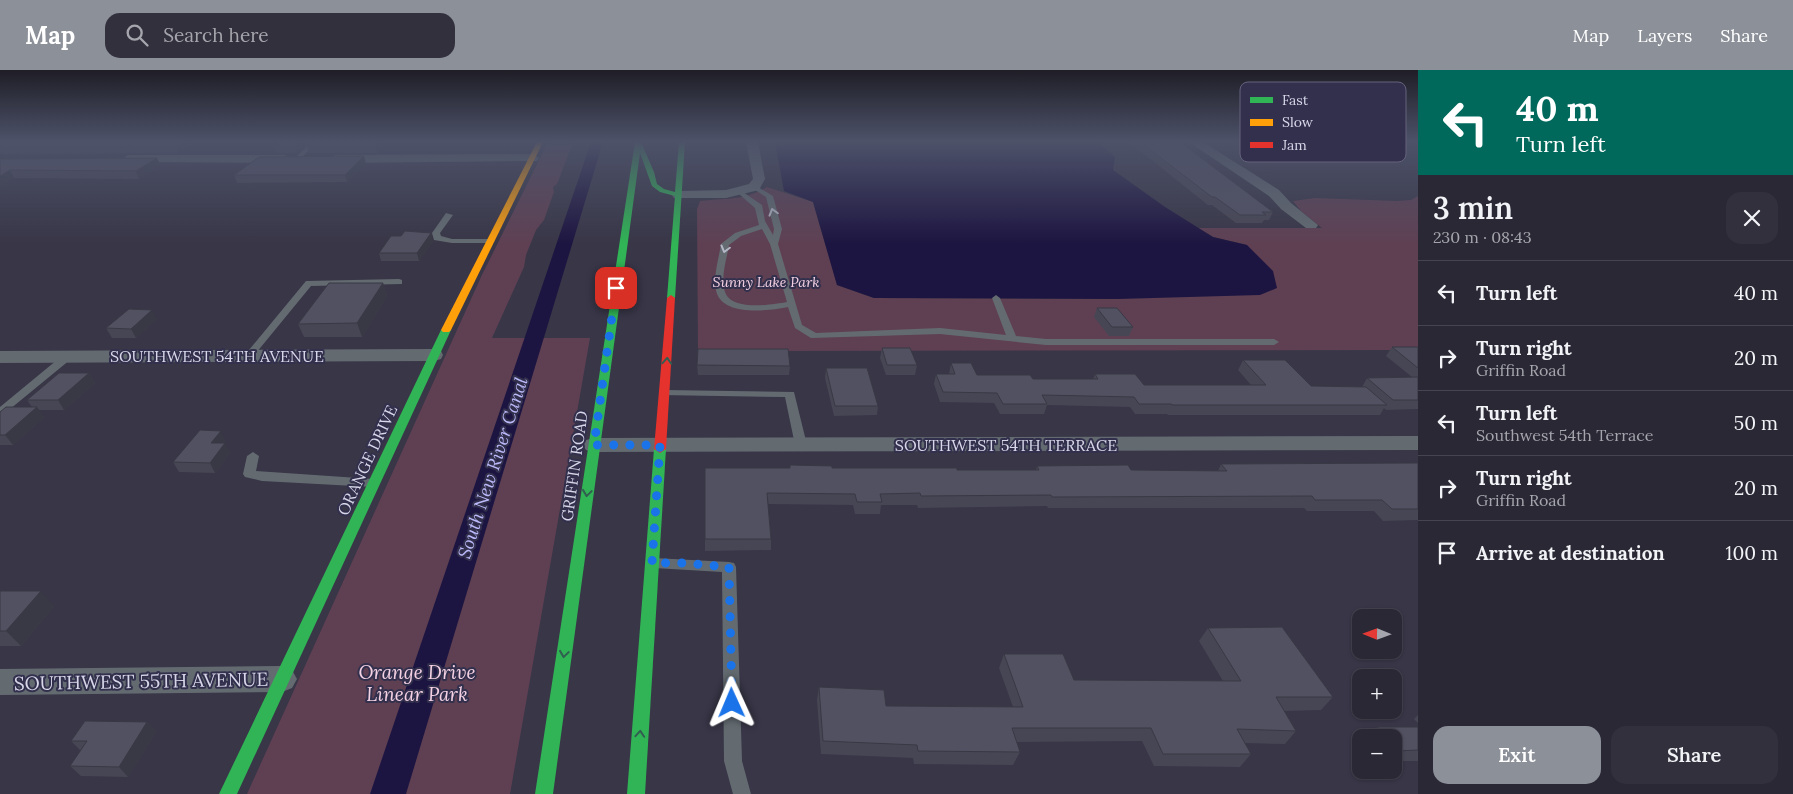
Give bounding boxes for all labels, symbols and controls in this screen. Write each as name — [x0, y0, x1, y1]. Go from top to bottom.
search box — [105, 13, 455, 58]
text: Map — [25, 20, 75, 51]
icon: search — [123, 21, 151, 49]
text: Search here — [163, 23, 269, 47]
text: Map — [1573, 24, 1609, 47]
text: Layers — [1637, 24, 1692, 47]
text: Share — [1720, 24, 1768, 47]
legend — [1240, 82, 1406, 162]
text: 40 m — [1516, 86, 1599, 131]
icon: left — [1433, 90, 1498, 155]
text: Fast — [1282, 91, 1309, 109]
text: Slow — [1282, 113, 1314, 131]
text: Turn left — [1516, 130, 1606, 158]
text: Jam — [1281, 136, 1307, 154]
text: 3 min — [1433, 189, 1513, 227]
button: close — [1726, 192, 1778, 244]
one-way arrow — [769, 208, 779, 216]
text: 230 m · 08:43 — [1433, 227, 1532, 247]
one-way arrow — [721, 244, 731, 253]
pin — [595, 267, 637, 309]
park label: Sunny Lake Park — [712, 273, 820, 291]
icon: arrive — [602, 274, 630, 302]
icon: left — [1433, 279, 1461, 307]
text: Turn left — [1476, 281, 1557, 305]
text: 40 m — [1734, 281, 1778, 305]
text: Turn right — [1476, 336, 1572, 360]
icon: right — [1433, 344, 1461, 372]
street label: SOUTHWEST 54TH AVENUE — [110, 346, 324, 366]
text: 20 m — [1734, 346, 1778, 370]
one-way arrow — [661, 357, 672, 365]
text: Griffin Road — [1476, 360, 1566, 380]
water label: South New River Canal — [452, 374, 533, 561]
text: Turn left — [1476, 401, 1557, 425]
street label: ORANGE DRIVE — [333, 402, 401, 518]
street label: GRIFFIN ROAD — [556, 409, 592, 523]
icon: left — [1433, 409, 1461, 437]
text: 50 m — [1734, 411, 1778, 435]
text: Southwest 54th Terrace — [1476, 425, 1653, 445]
street label: SOUTHWEST 54TH TERRACE — [895, 435, 1117, 455]
text: Turn right — [1476, 466, 1572, 490]
icon: right — [1433, 474, 1461, 502]
text: 20 m — [1734, 476, 1778, 500]
one-way arrow — [582, 489, 593, 497]
text: Griffin Road — [1476, 490, 1566, 510]
icon: arrive — [1433, 539, 1461, 567]
text: Arrive at destination — [1476, 541, 1665, 565]
text: 100 m — [1726, 541, 1778, 565]
north arrow — [1352, 609, 1402, 659]
map controls — [1352, 609, 1402, 779]
one-way arrow — [559, 650, 570, 658]
park label: Orange Drive Linear Park — [358, 660, 476, 706]
street label: SOUTHWEST 55TH AVENUE — [14, 667, 268, 695]
button: + — [1352, 669, 1402, 719]
position arrow — [705, 676, 757, 728]
button: Exit — [1433, 726, 1601, 784]
button: Share — [1611, 726, 1778, 784]
button: − — [1352, 729, 1402, 779]
one-way arrow — [634, 730, 645, 738]

